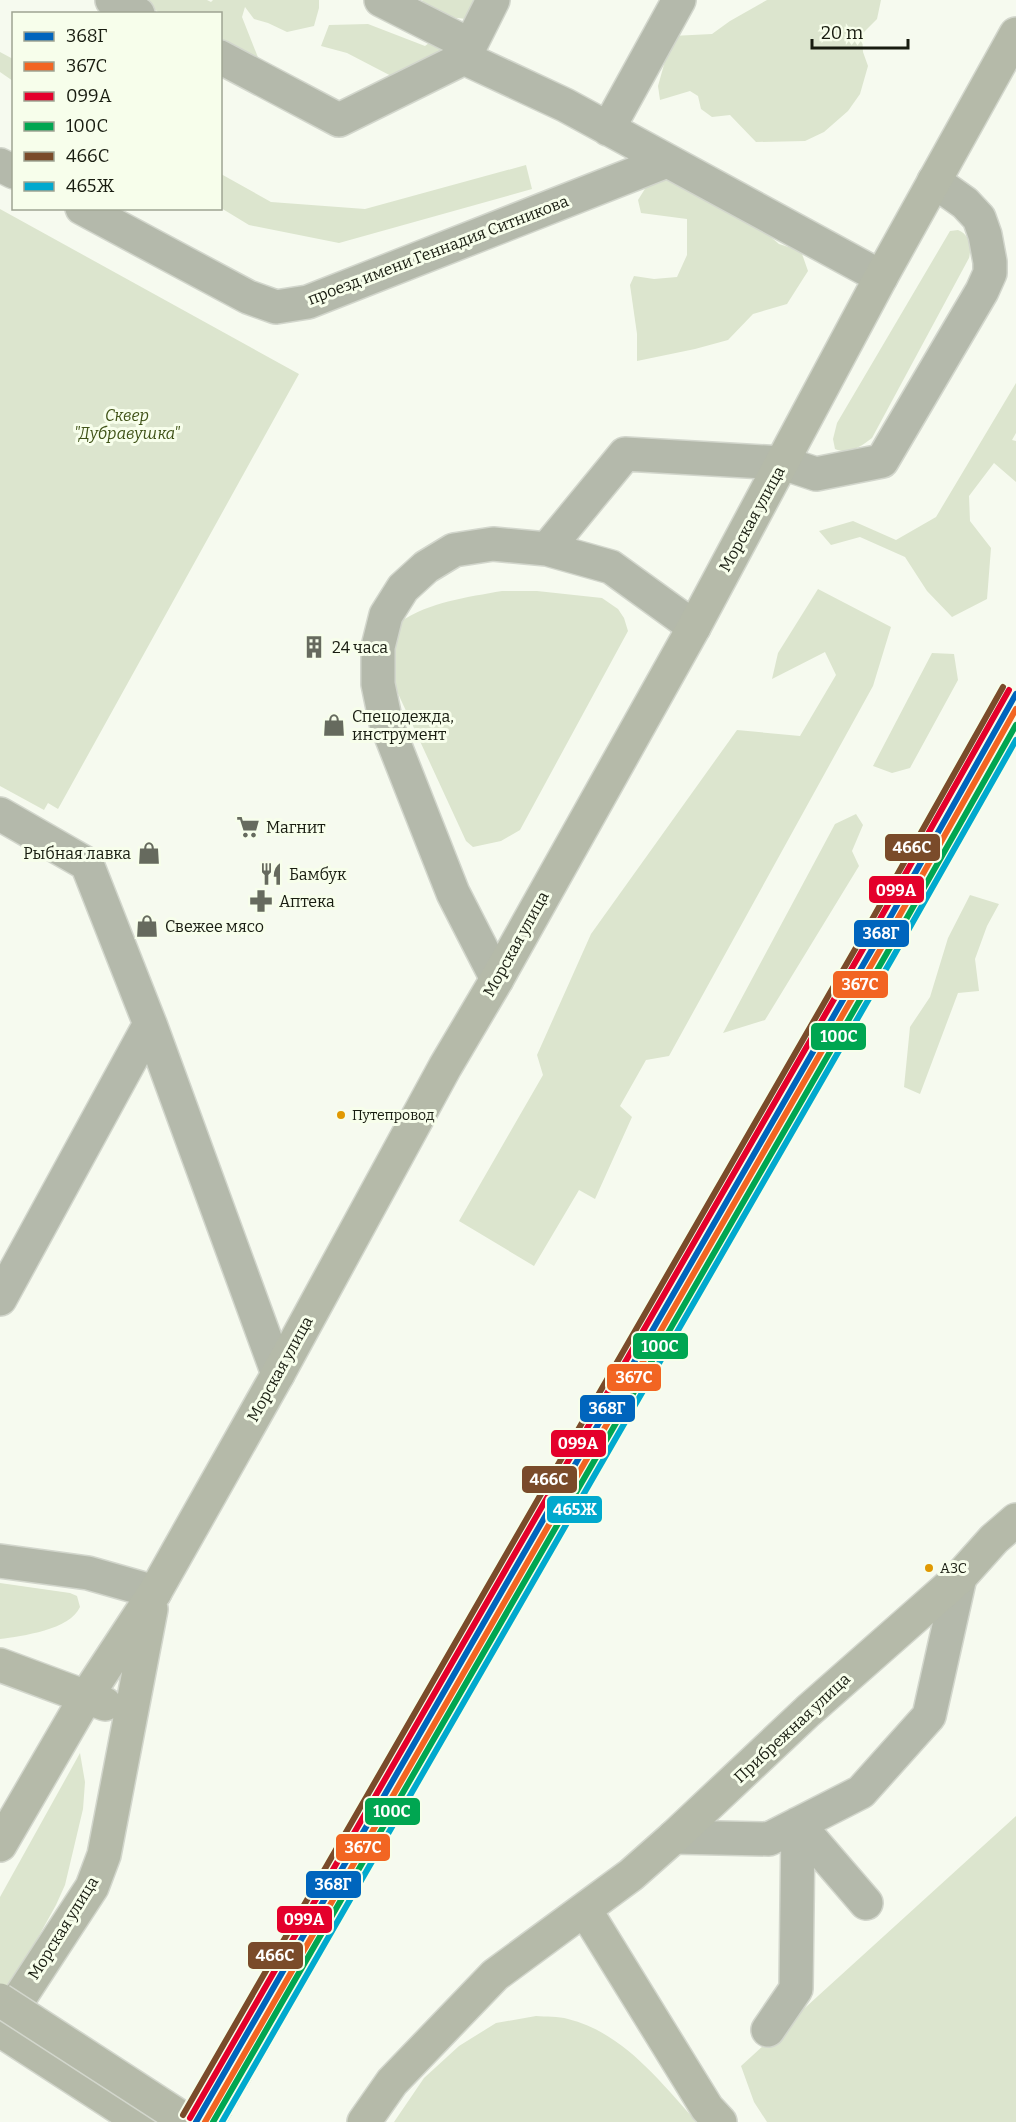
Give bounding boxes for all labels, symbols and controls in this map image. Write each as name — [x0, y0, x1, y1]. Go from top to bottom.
legend — [12, 12, 222, 210]
scale bar — [812, 12, 908, 50]
text: 20 m — [821, 22, 863, 44]
text: 368Г — [66, 25, 107, 47]
text: 367С — [66, 55, 107, 77]
text: 099А — [66, 85, 112, 107]
text: 100C — [66, 115, 108, 137]
text: 466С — [66, 145, 109, 167]
text: 465Ж — [66, 175, 115, 197]
street label: проезд имени Геннадия Ситникова — [305, 191, 571, 309]
park label: Сквер "Дубравушка" — [74, 406, 181, 443]
street label: Морская улица — [715, 463, 789, 575]
building icon: 24 часа — [301, 634, 327, 660]
place label: 24 часа — [332, 638, 388, 657]
place label: Спецодежда, инструмент — [352, 707, 454, 744]
shop icon: Спецодежда, инструмент — [321, 712, 347, 738]
supermarket icon: Магнит — [235, 814, 261, 840]
place label: Магнит — [266, 818, 325, 837]
line badge: 466С — [884, 833, 941, 862]
text: 466С — [893, 838, 931, 857]
shop icon: Рыбная лавка — [136, 840, 162, 866]
place label: Рыбная лавка — [23, 844, 131, 863]
restaurant icon: Бамбук — [258, 861, 284, 887]
place label: Бамбук — [289, 865, 347, 884]
line badge: 099А — [868, 875, 925, 904]
text: 099А — [876, 881, 917, 900]
pharmacy icon: Аптека — [248, 888, 274, 914]
street label: Морская улица — [479, 888, 553, 1000]
place label: Аптека — [279, 892, 335, 911]
shop icon: Свежее мясо — [134, 913, 160, 939]
place label: Свежее мясо — [165, 917, 264, 936]
line badge: 368Г — [853, 919, 910, 948]
text: 368Г — [863, 924, 899, 943]
line badge: 367С — [832, 970, 889, 999]
text: 367С — [841, 975, 879, 994]
line badge: 100C — [810, 1022, 867, 1051]
text: 100C — [820, 1027, 858, 1046]
place label: Путепровод — [352, 1107, 435, 1124]
marker: Путепровод — [335, 1109, 347, 1121]
street label: Морская улица — [243, 1313, 317, 1425]
line badge: 100C — [632, 1332, 689, 1360]
text: 100C — [641, 1337, 679, 1356]
line badge: 367С — [606, 1363, 662, 1392]
text: 367С — [615, 1368, 653, 1387]
line badge: 368Г — [579, 1394, 636, 1423]
text: 368Г — [589, 1399, 625, 1418]
line badge: 099А — [550, 1429, 607, 1458]
text: 099А — [558, 1434, 599, 1453]
line badge: 466С — [521, 1465, 578, 1494]
text: 466С — [530, 1470, 568, 1489]
line badge: 465Ж — [546, 1495, 603, 1524]
text: 465Ж — [553, 1500, 597, 1519]
place label: АЗС — [940, 1560, 967, 1577]
marker: АЗС — [923, 1562, 935, 1574]
street label: Прибрежная улица — [730, 1669, 854, 1787]
line badge: 100C — [364, 1797, 421, 1826]
text: 100C — [373, 1802, 411, 1821]
line badge: 367С — [335, 1833, 391, 1862]
text: 367С — [344, 1838, 382, 1857]
line badge: 368Г — [305, 1870, 362, 1899]
street label: Морская улица — [24, 1873, 102, 1983]
text: 368Г — [315, 1875, 351, 1894]
line badge: 099А — [276, 1905, 333, 1934]
text: 099А — [284, 1910, 325, 1929]
line badge: 466С — [247, 1941, 304, 1970]
text: 466С — [256, 1946, 294, 1965]

